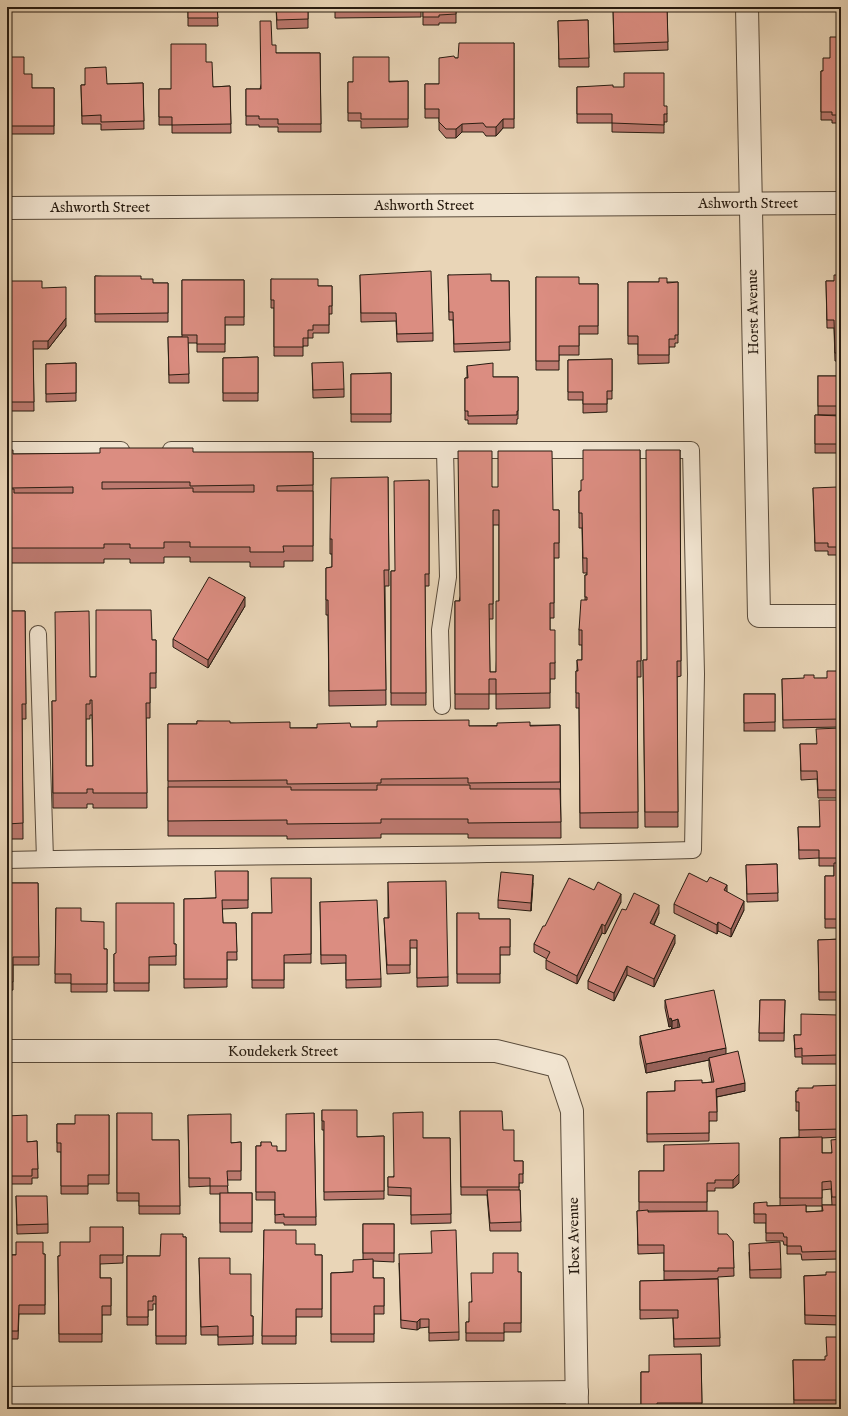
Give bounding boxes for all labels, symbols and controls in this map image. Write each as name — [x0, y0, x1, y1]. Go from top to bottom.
street label: Ashworth Street — [697, 194, 798, 213]
street label: Ashworth Street — [373, 196, 474, 215]
street label: Ashworth Street — [49, 198, 150, 217]
street label: Horst Avenue — [743, 269, 763, 355]
street label: Koudekerk Street — [228, 1042, 338, 1061]
street label: Ibex Avenue — [564, 1197, 584, 1275]

